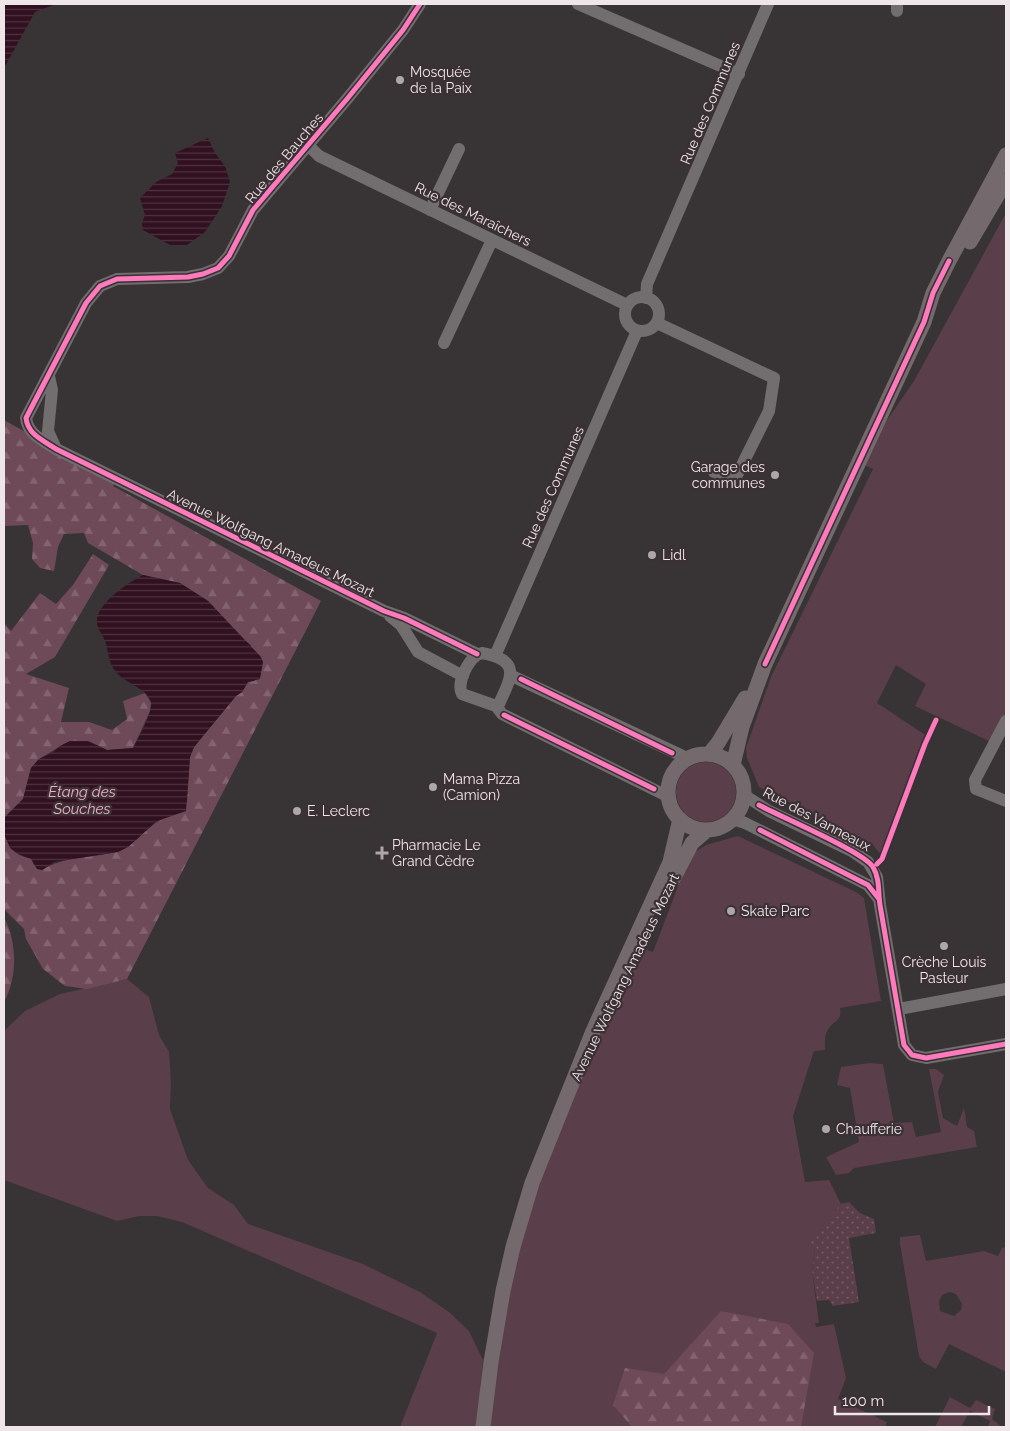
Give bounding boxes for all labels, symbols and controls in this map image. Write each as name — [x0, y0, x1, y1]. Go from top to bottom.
street label: Rue des Communes — [677, 39, 743, 167]
place label: Mosquée de la Paix — [410, 64, 472, 96]
marker: Mosquée de la Paix — [394, 74, 406, 86]
street label: Rue des Bauches — [242, 110, 326, 206]
street label: Rue des Maraîchers — [412, 179, 534, 249]
street label: Rue des Communes — [519, 423, 587, 550]
place label: Garage des communes — [691, 459, 765, 491]
marker: Garage des communes — [769, 469, 781, 481]
street label: Avenue Wolfgang Amadeus Mozart — [165, 486, 378, 600]
place label: Lidl — [662, 547, 686, 563]
marker: Lidl — [646, 549, 658, 561]
place label: Mama Pizza (Camion) — [443, 771, 520, 803]
marker: Mama Pizza (Camion) — [427, 781, 439, 793]
water label: Étang des Souches — [48, 783, 116, 818]
street label: Rue des Vanneaux — [760, 784, 874, 854]
place label: E. Leclerc — [307, 803, 370, 819]
marker: E. Leclerc — [291, 805, 303, 817]
place label: Pharmacie Le Grand Cèdre — [392, 837, 481, 869]
marker: Pharmacie Le Grand Cèdre — [376, 847, 388, 859]
street label: Avenue Wolfgang Amadeus Mozart — [568, 870, 682, 1083]
place label: Skate Parc — [741, 903, 810, 919]
marker: Skate Parc — [725, 905, 737, 917]
marker: Crèche Louis Pasteur — [938, 940, 950, 952]
place label: Crèche Louis Pasteur — [902, 954, 987, 986]
place label: Chaufferie — [836, 1121, 902, 1137]
marker: Chaufferie — [820, 1123, 832, 1135]
scale bar — [835, 1384, 989, 1416]
text: 100 m — [842, 1392, 884, 1410]

